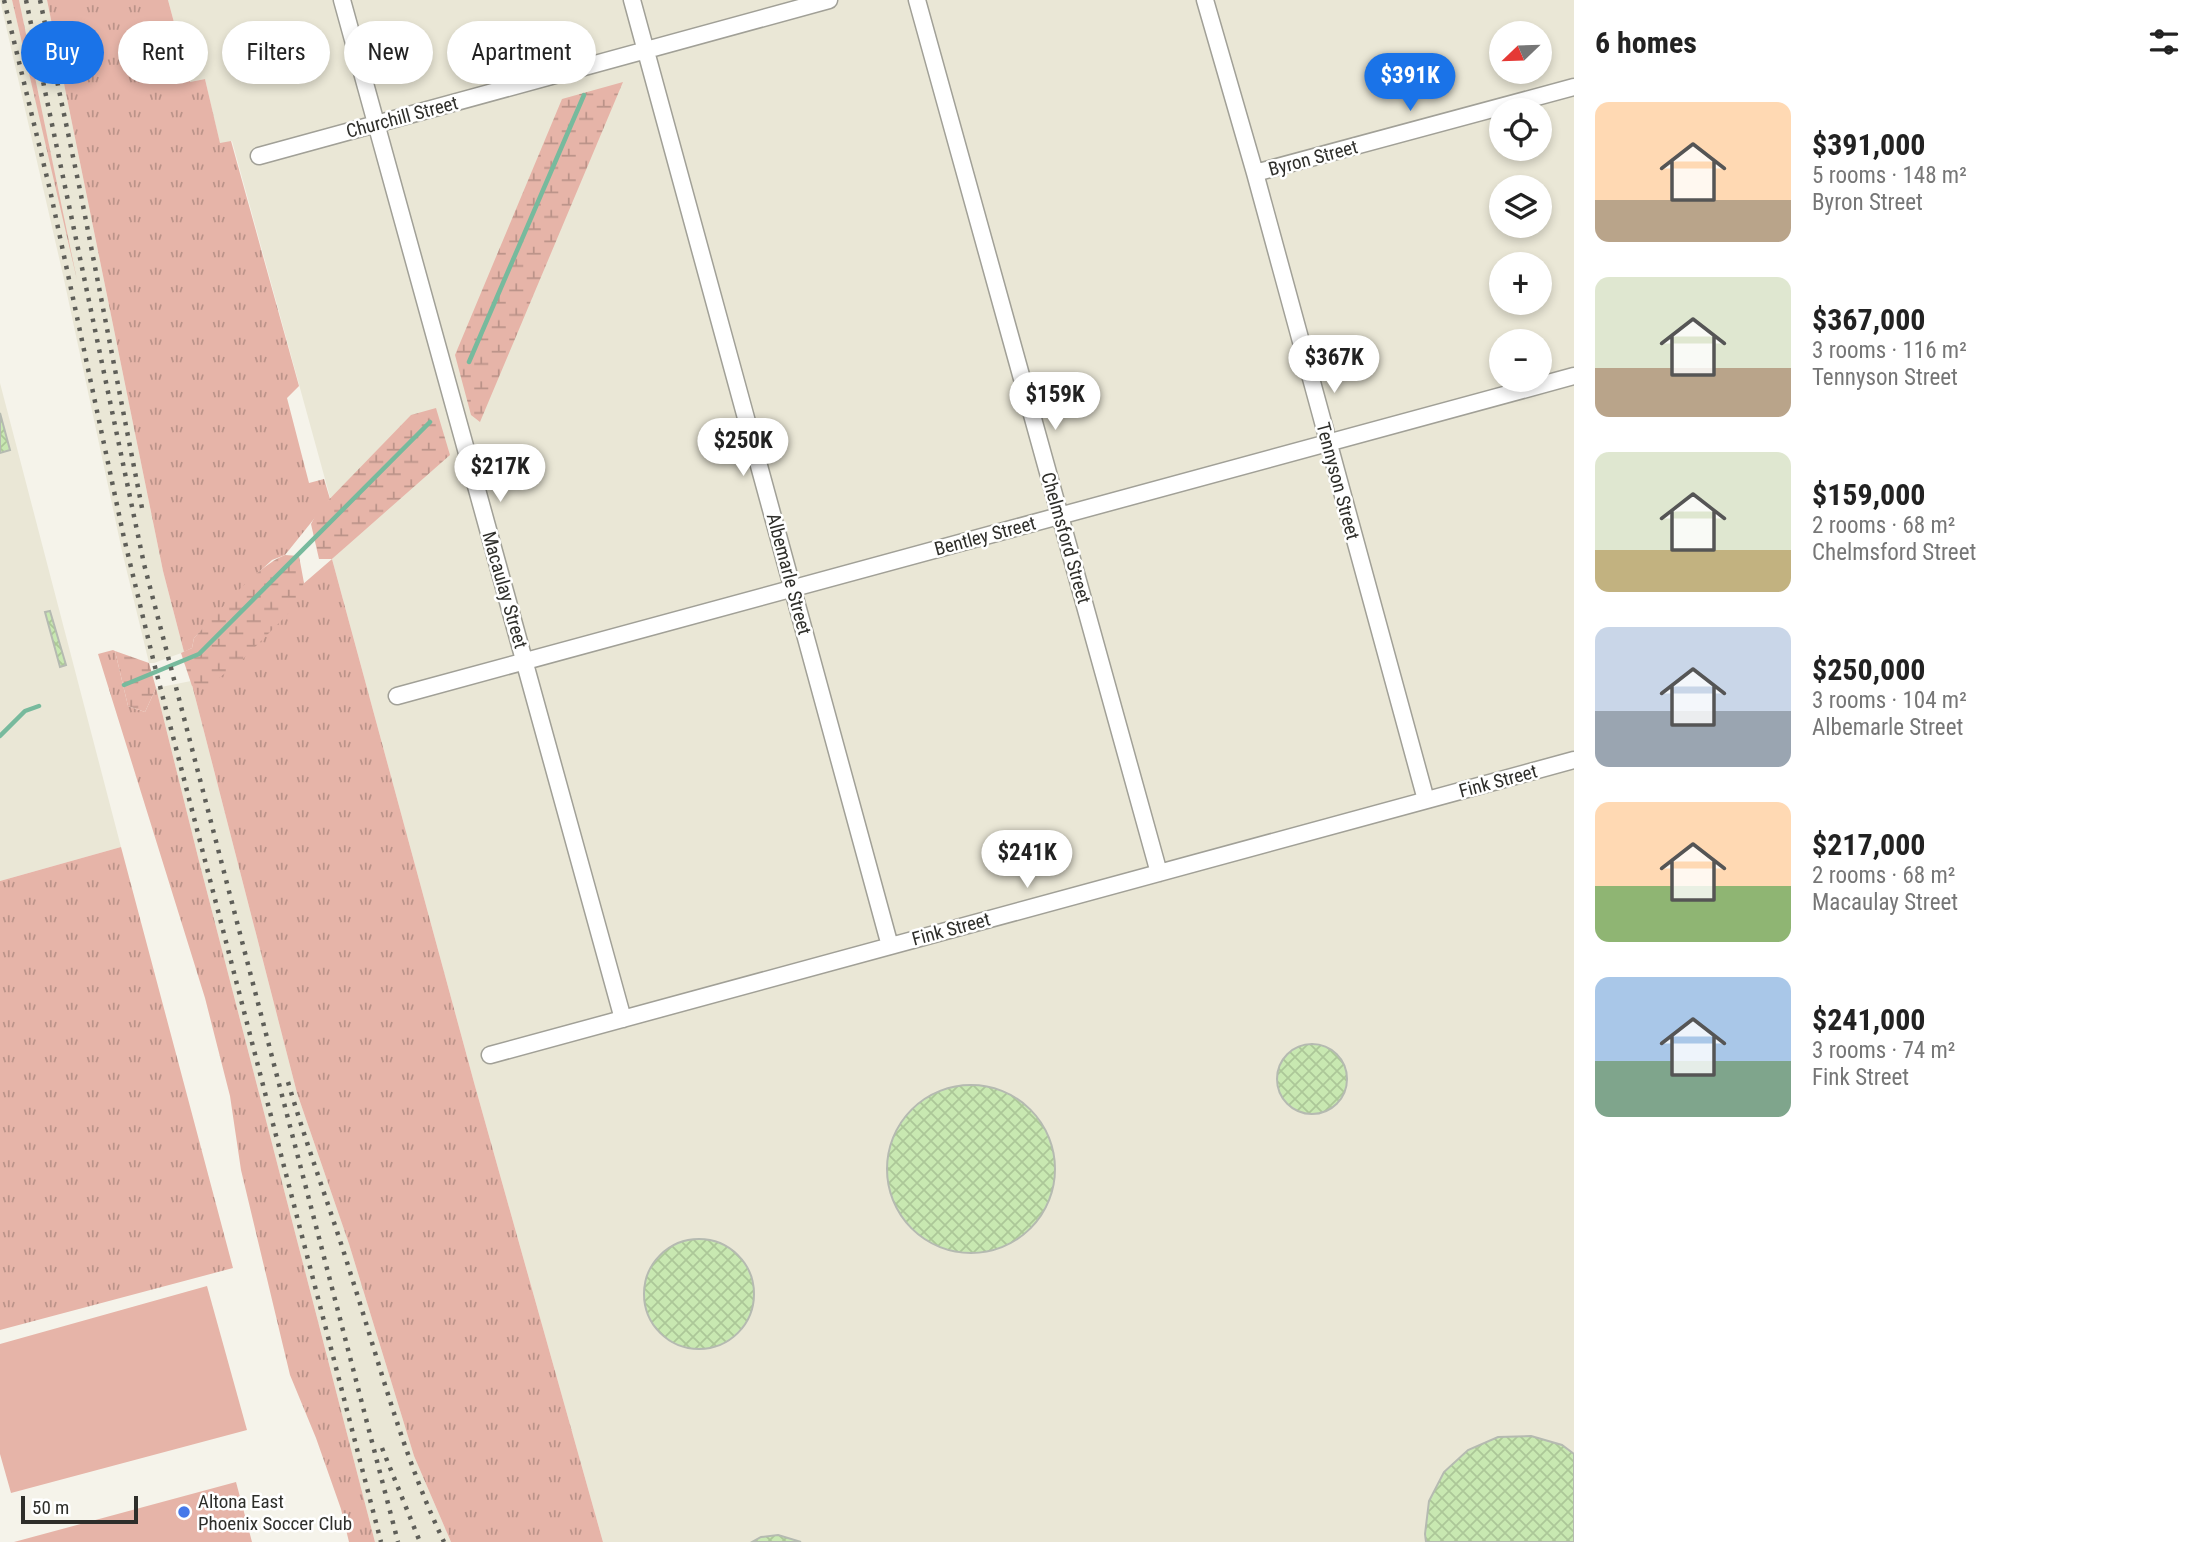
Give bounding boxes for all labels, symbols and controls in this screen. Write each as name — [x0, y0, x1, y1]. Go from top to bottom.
chip: Buy — [21, 21, 104, 84]
chip: Rent — [118, 21, 208, 84]
chip: Filters — [222, 21, 330, 84]
chip: New — [344, 21, 433, 84]
chip: Apartment — [447, 21, 596, 84]
north arrow — [1489, 21, 1552, 84]
map controls — [1489, 21, 1552, 392]
icon: filters — [2145, 23, 2183, 61]
text: 6 homes — [1595, 25, 1697, 60]
pin: $391K — [1361, 54, 1459, 113]
text: $391K — [1380, 62, 1440, 89]
street label: Churchill Street — [344, 91, 460, 143]
button: locate — [1489, 98, 1552, 161]
text: $391,000 — [1812, 127, 1925, 162]
icon: home — [1651, 130, 1735, 214]
street label: Byron Street — [1266, 135, 1360, 181]
text: 5 rooms · 148 m² — [1812, 162, 1967, 189]
button: layers — [1489, 175, 1552, 238]
text: Byron Street — [1812, 189, 1923, 216]
button: + — [1489, 252, 1552, 315]
text: $367,000 — [1812, 302, 1925, 337]
icon: home — [1651, 305, 1735, 389]
button: − — [1489, 329, 1552, 392]
pin: $367K — [1285, 336, 1383, 395]
text: 3 rooms · 116 m² — [1812, 337, 1967, 364]
text: $367K — [1304, 344, 1364, 371]
text: Tennyson Street — [1812, 364, 1958, 391]
pin: $159K — [1006, 372, 1104, 432]
text: $159K — [1025, 381, 1085, 408]
pin: $250K — [694, 419, 792, 478]
street label: Tennyson Street — [1311, 420, 1365, 542]
text: $250K — [713, 427, 773, 454]
pin: $217K — [451, 444, 549, 504]
text: $217K — [470, 453, 530, 480]
street label: Chelmsford Street — [1036, 470, 1096, 606]
text: $159,000 — [1812, 477, 1925, 512]
icon: home — [1651, 480, 1735, 564]
street label: Albemarle Street — [762, 511, 816, 637]
street label: Bentley Street — [932, 511, 1038, 561]
text: 2 rooms · 68 m² — [1812, 512, 1955, 539]
street label: Macaulay Street — [477, 529, 533, 651]
text: Chelmsford Street — [1812, 539, 1976, 566]
text: $250,000 — [1812, 652, 1925, 687]
icon: home — [1651, 655, 1735, 739]
text: 3 rooms · 104 m² — [1812, 687, 1967, 714]
text: Albemarle Street — [1812, 714, 1963, 741]
street label: Fink Street — [1456, 760, 1540, 802]
text: $217,000 — [1812, 827, 1925, 862]
pin: $241K — [978, 830, 1076, 890]
icon: home — [1651, 830, 1735, 914]
text: $241K — [997, 839, 1057, 866]
text: 2 rooms · 68 m² — [1812, 862, 1955, 889]
text: Macaulay Street — [1812, 889, 1958, 916]
street label: Fink Street — [909, 908, 993, 950]
text: $241,000 — [1812, 1002, 1925, 1037]
icon: home — [1651, 1005, 1735, 1089]
text: 3 rooms · 74 m² — [1812, 1037, 1955, 1064]
text: Fink Street — [1812, 1064, 1909, 1091]
place label: Altona East Phoenix Soccer Club — [198, 1490, 352, 1535]
scale bar — [21, 1493, 138, 1525]
text: 50 m — [32, 1496, 69, 1519]
marker: Altona East Phoenix Soccer Club — [176, 1504, 192, 1520]

